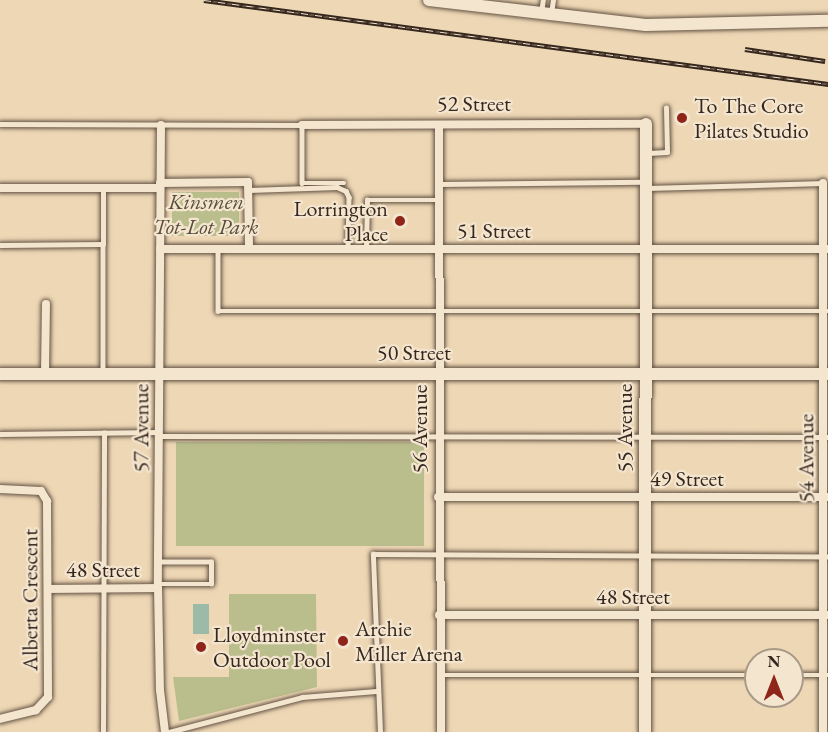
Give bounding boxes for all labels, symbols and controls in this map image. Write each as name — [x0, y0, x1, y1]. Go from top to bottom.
street label: 52 Street — [437, 91, 511, 117]
place label: To The Core Pilates Studio — [694, 92, 809, 144]
marker: To The Core Pilates Studio — [675, 111, 689, 125]
park label: Kinsmen Tot-Lot Park — [153, 188, 259, 240]
place label: Lorrington Place — [294, 195, 388, 246]
marker: Lorrington Place — [393, 214, 407, 228]
street label: 51 Street — [457, 218, 531, 244]
street label: 50 Street — [377, 340, 451, 366]
street label: 57 Avenue — [128, 384, 154, 472]
street label: 55 Avenue — [612, 384, 638, 472]
street label: 56 Avenue — [407, 385, 433, 473]
street label: 54 Avenue — [793, 414, 819, 502]
street label: 49 Street — [650, 466, 724, 492]
street label: Alberta Crescent — [17, 529, 43, 671]
street label: 48 Street — [66, 557, 140, 583]
street label: 48 Street — [596, 584, 670, 610]
place label: Archie Miller Arena — [355, 615, 463, 666]
place label: Lloydminster Outdoor Pool — [213, 621, 331, 672]
marker: Archie Miller Arena — [336, 634, 350, 648]
marker: Lloydminster Outdoor Pool — [194, 640, 208, 654]
north arrow — [744, 648, 804, 708]
text: N — [768, 651, 780, 672]

